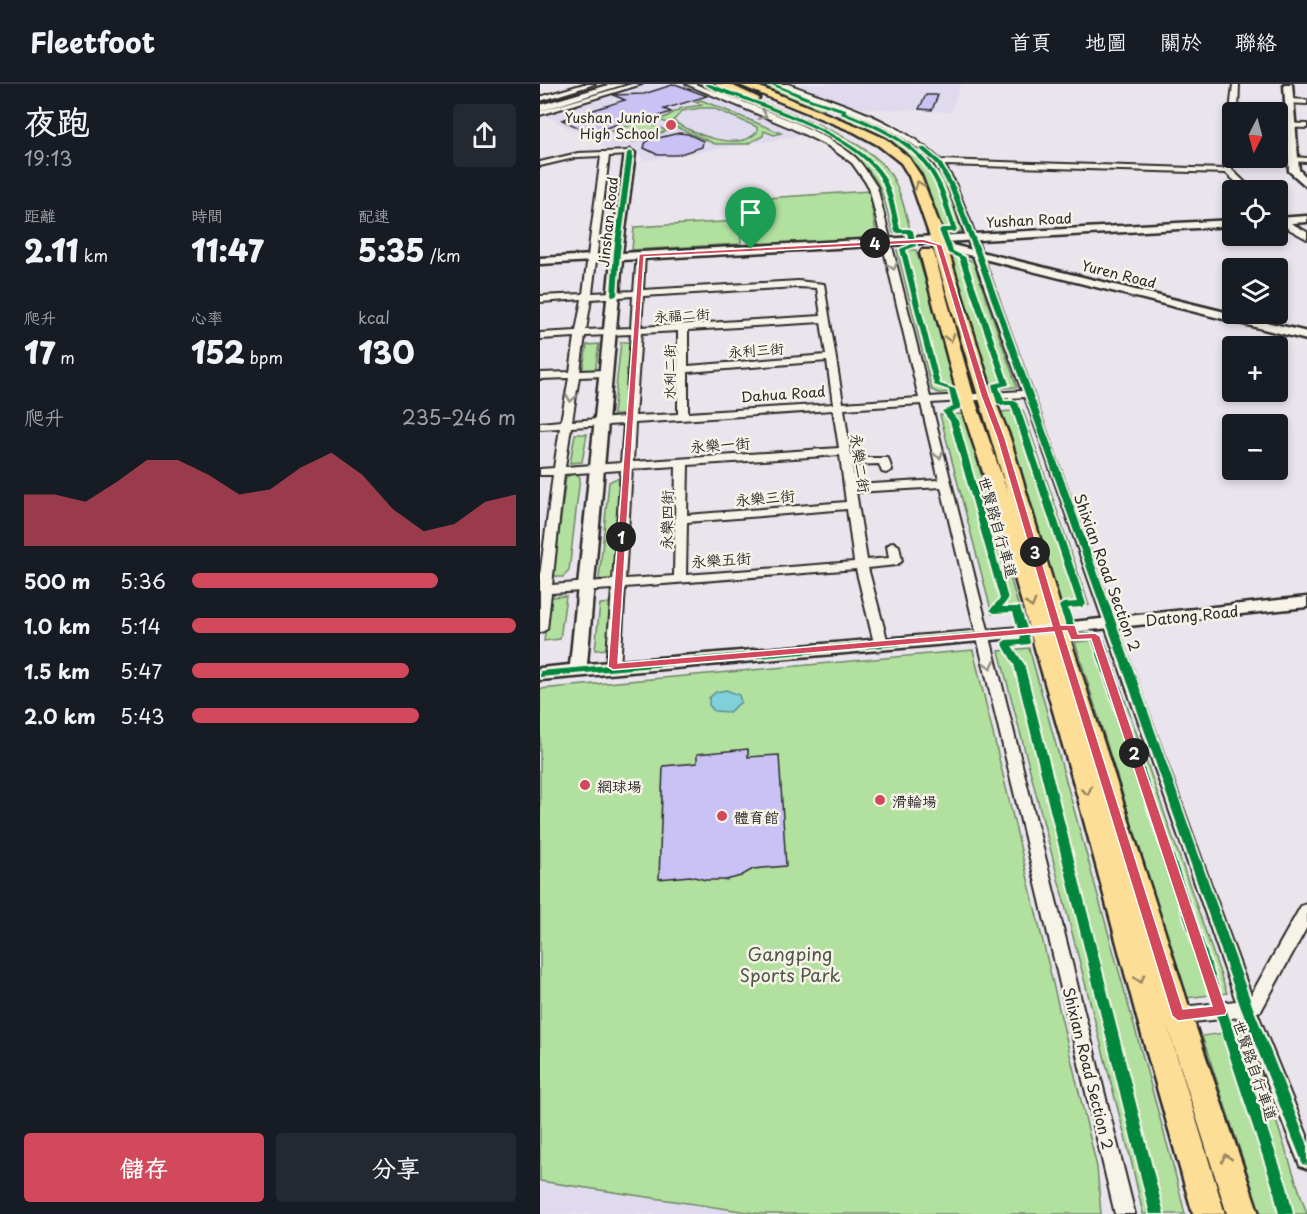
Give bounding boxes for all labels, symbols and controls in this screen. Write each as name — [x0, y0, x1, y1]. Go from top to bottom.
text: Fleetfoot — [30, 20, 155, 63]
text: 首頁 — [1010, 25, 1052, 57]
text: 地圖 — [1085, 25, 1127, 57]
text: 關於 — [1160, 25, 1202, 57]
text: 聯絡 — [1235, 25, 1277, 57]
text: 夜跑 — [24, 95, 90, 145]
north arrow — [1222, 102, 1288, 168]
map controls — [1222, 102, 1288, 480]
button: share — [453, 104, 516, 167]
place label: Yushan Junior High School — [565, 107, 660, 144]
one-way arrow — [756, 108, 767, 120]
marker: Yushan Junior High School — [664, 118, 678, 132]
text: 19:13 — [24, 143, 73, 173]
street label: Jinshan Road — [593, 176, 623, 268]
button: locate — [1222, 180, 1288, 246]
one-way arrow — [913, 181, 926, 191]
pin — [725, 187, 776, 249]
icon: arrive — [734, 196, 767, 229]
text: 距離 — [24, 203, 56, 227]
text: 時間 — [191, 203, 223, 227]
text: 配速 — [358, 203, 390, 227]
street label: Yushan Road — [986, 207, 1072, 233]
text: 2.11 — [24, 227, 79, 272]
text: 11:47 — [191, 227, 264, 272]
text: 5:35 — [358, 227, 425, 272]
pin: 4 — [860, 228, 890, 258]
text: 4 — [870, 231, 880, 255]
text: km — [79, 243, 108, 267]
text: /km — [425, 243, 461, 267]
street label: Yuren Road — [1080, 255, 1158, 293]
button: layers — [1222, 258, 1288, 324]
one-way arrow — [885, 260, 898, 270]
street label: 永福二街 — [653, 303, 711, 327]
text: 爬升 — [24, 305, 56, 329]
text: 心率 — [191, 305, 223, 329]
text: kcal — [358, 305, 390, 329]
text: 17 — [24, 329, 55, 374]
text: 152 — [191, 329, 245, 374]
text: 130 — [358, 329, 414, 374]
one-way arrow — [942, 332, 955, 342]
button: + — [1222, 336, 1288, 402]
street label: 永利三街 — [727, 338, 785, 362]
street label: 水利二街 — [659, 344, 680, 400]
text: m — [55, 345, 75, 369]
text: bpm — [245, 345, 283, 369]
street label: Dahua Road — [740, 381, 826, 407]
one-way arrow — [566, 393, 578, 403]
text: 爬升 — [24, 402, 64, 432]
text: 235–246 m — [402, 402, 516, 432]
button: − — [1222, 414, 1288, 480]
street label: 永樂一街 — [689, 430, 751, 458]
street label: 永樂二街 — [845, 432, 877, 494]
one-way arrow — [931, 450, 944, 460]
street label: 世賢路自行車道 — [973, 473, 1025, 581]
street label: 永樂三街 — [734, 483, 796, 511]
street label: 永樂四街 — [654, 490, 678, 550]
street label: Shixian Road Section 2 — [1069, 490, 1147, 654]
pin: 1 — [606, 522, 636, 552]
text: 1 — [617, 525, 625, 549]
pin: 3 — [1020, 537, 1050, 567]
text: 3 — [1030, 540, 1040, 564]
street label: 永樂五街 — [690, 545, 752, 573]
text: 500 m — [24, 566, 91, 596]
text: 5:36 — [120, 566, 166, 596]
one-way arrow — [1024, 598, 1036, 609]
street label: Datong Road — [1144, 599, 1240, 631]
text: 1.0 km — [24, 611, 91, 641]
text: 5:14 — [120, 611, 161, 641]
text: 1.5 km — [24, 656, 90, 686]
text: 5:47 — [120, 656, 162, 686]
one-way arrow — [983, 660, 996, 670]
text: 2.0 km — [24, 701, 96, 731]
text: 5:43 — [120, 701, 164, 731]
pin: 2 — [1119, 738, 1149, 768]
text: 2 — [1128, 741, 1140, 765]
place label: 網球場 — [597, 774, 642, 797]
marker: 網球場 — [578, 778, 592, 792]
one-way arrow — [1080, 785, 1092, 796]
place label: 滑輪場 — [892, 789, 937, 812]
marker: 滑輪場 — [873, 793, 887, 807]
place label: 體育館 — [734, 805, 779, 828]
marker: 體育館 — [715, 809, 729, 823]
park label: Gangping Sports Park — [739, 940, 841, 988]
one-way arrow — [1133, 973, 1145, 984]
street label: Shixian Road Section 2 — [1058, 984, 1120, 1152]
street label: 世賢路自行車道 — [1228, 1017, 1284, 1123]
button: 儲存 — [24, 1133, 264, 1202]
button: 分享 — [276, 1133, 516, 1202]
one-way arrow — [1221, 1153, 1233, 1164]

